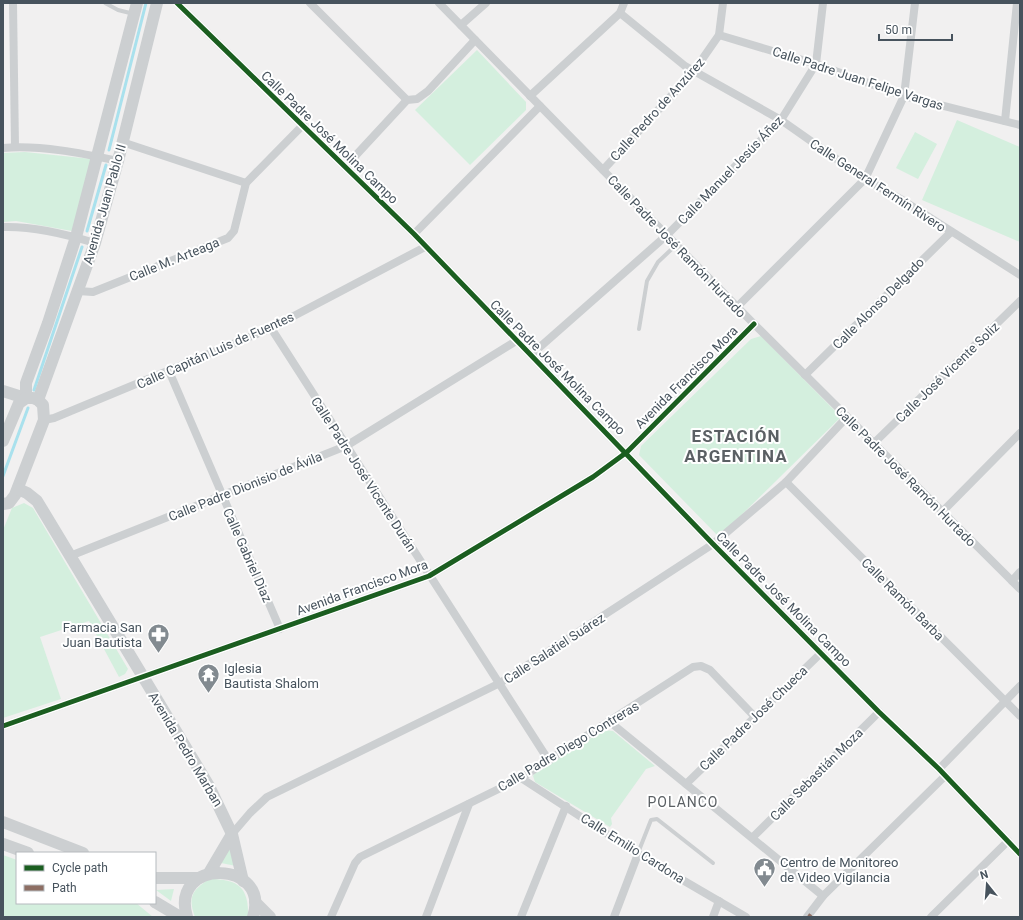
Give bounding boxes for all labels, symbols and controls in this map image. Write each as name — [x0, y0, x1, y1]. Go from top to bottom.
scale bar — [879, 16, 952, 42]
text: 50 m — [885, 23, 912, 37]
street label: Calle Padre Juan Felipe Vargas — [770, 44, 945, 113]
street label: Calle Pedro de Anzúrez — [607, 54, 708, 164]
street label: Calle Padre José Molina Campo — [258, 68, 401, 207]
street label: Calle Manuel Jesús Áñez — [675, 113, 786, 228]
street label: Calle General Fermín Rivero — [807, 136, 948, 235]
street label: Avenida Juan Pablo II — [80, 142, 129, 266]
street label: Calle Padre José Ramón Hurtado — [605, 172, 749, 321]
street label: Calle M. Arteaga — [127, 235, 221, 284]
street label: Calle Alonso Delgado — [829, 254, 927, 352]
street label: Calle Padre José Molina Campo — [487, 297, 628, 438]
street label: Calle Capitán Luis de Fuentes — [134, 309, 296, 392]
street label: Calle José Vicente Soliz — [893, 319, 1003, 426]
street label: Avenida Francisco Mora — [632, 323, 741, 432]
street label: Calle Padre José Vicente Durán — [308, 394, 419, 554]
street label: Calle Padre José Ramón Hurtado — [833, 403, 979, 549]
district label: ESTACIÓN ARGENTINA — [684, 426, 788, 466]
street label: Calle Padre Dionisio de Ávila — [166, 449, 324, 524]
street label: Calle Gabriel Diaz — [220, 506, 275, 605]
street label: Calle Padre José Molina Campo — [713, 529, 854, 670]
street label: Calle Ramón Barba — [858, 555, 947, 644]
street label: Avenida Francisco Mora — [294, 557, 430, 618]
street label: Calle Salatiel Suárez — [501, 610, 608, 687]
place label: Farmacia San Juan Bautista — [62, 620, 142, 650]
pharmacy icon: Farmacia San Juan Bautista — [145, 621, 171, 654]
place label: Iglesia Bautista Shalom — [224, 661, 319, 691]
temple icon: Iglesia Bautista Shalom — [196, 662, 222, 695]
street label: Calle Padre José Chueca — [696, 663, 810, 774]
street label: Avenida Pedro Marban — [145, 689, 226, 809]
street label: Calle Padre Diego Contreras — [495, 698, 642, 795]
street label: Calle Sebastián Moza — [767, 725, 866, 824]
district label: POLANCO — [648, 794, 719, 810]
street label: Calle Emilio Cardona — [578, 810, 687, 887]
legend — [16, 852, 156, 904]
place label: Centro de Monitoreo de Video Vigilancia — [780, 855, 898, 885]
public building icon: Centro de Monitoreo de Video Vigilancia — [751, 856, 777, 889]
text: Cycle path — [52, 861, 108, 875]
north arrow — [967, 864, 1007, 904]
text: N — [979, 867, 990, 882]
text: Path — [52, 881, 77, 895]

